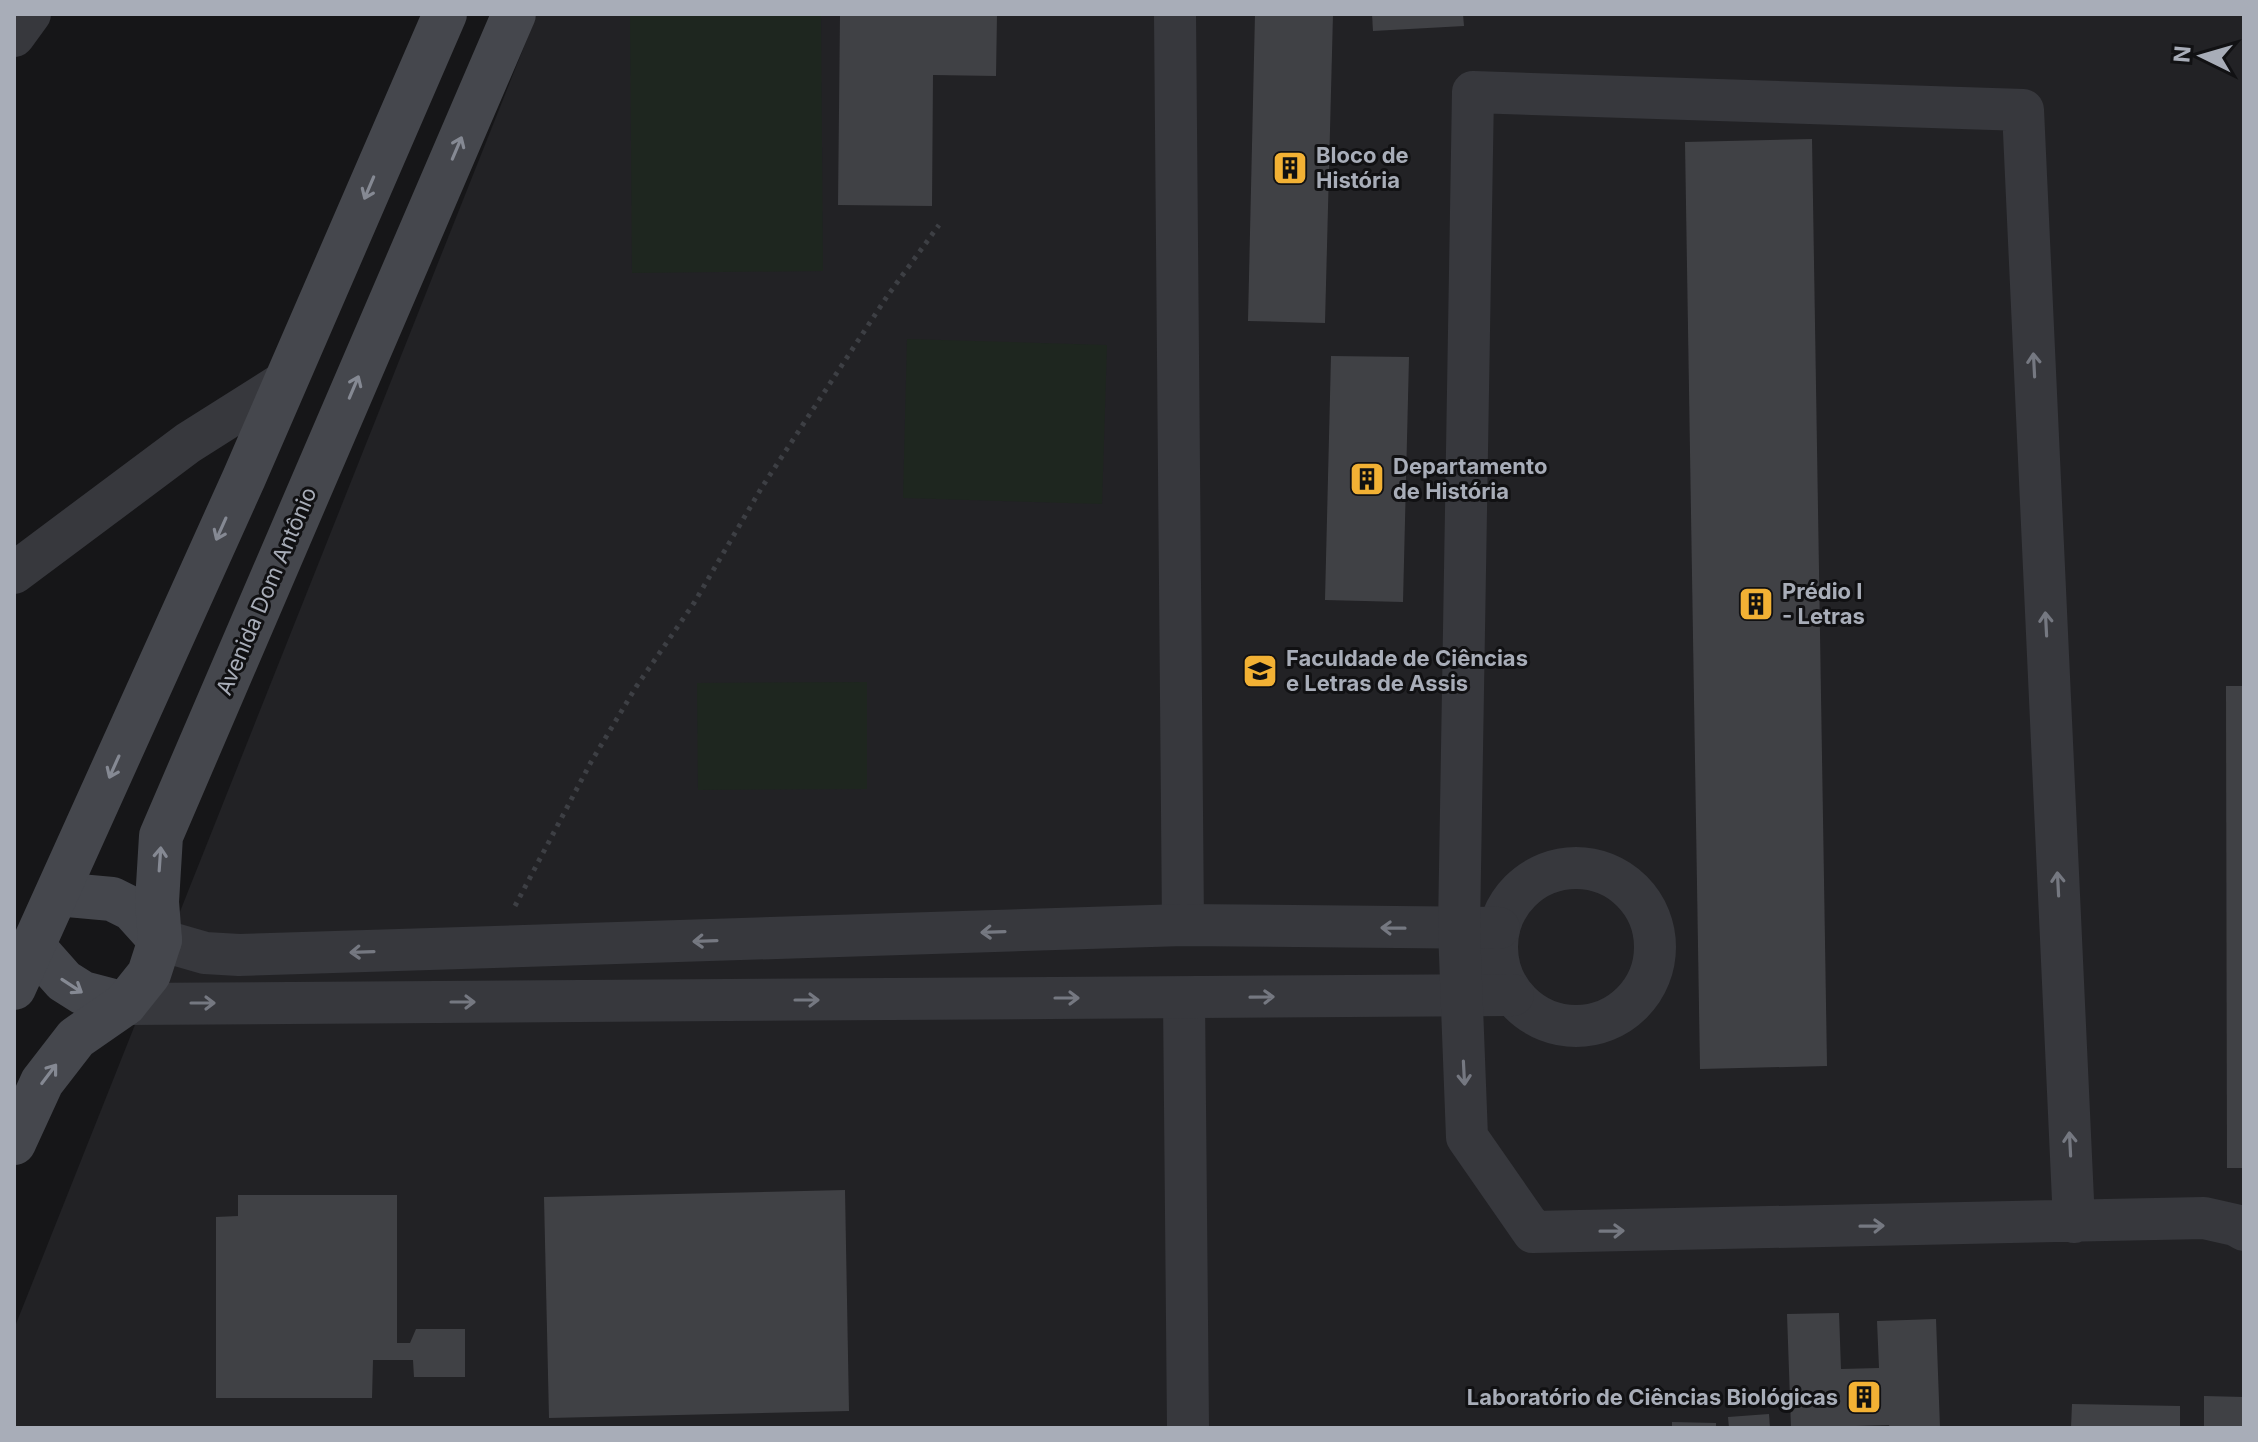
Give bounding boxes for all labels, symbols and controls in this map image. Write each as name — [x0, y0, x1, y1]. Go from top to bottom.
north arrow — [2162, 16, 2242, 96]
text: N — [2168, 45, 2196, 64]
one-way arrow — [450, 136, 465, 161]
place label: Bloco de História — [1316, 142, 1409, 193]
building icon: Bloco de História — [1271, 149, 1309, 187]
one-way arrow — [361, 176, 376, 200]
one-way arrow — [2027, 352, 2042, 379]
one-way arrow — [347, 375, 362, 399]
place label: Departamento de História — [1393, 453, 1547, 504]
building icon: Departamento de História — [1348, 460, 1386, 498]
street label: Avenida Dom Antônio — [210, 483, 322, 699]
one-way arrow — [212, 517, 227, 541]
place label: Prédio I - Letras — [1782, 578, 1865, 629]
building icon: Prédio I - Letras — [1737, 585, 1775, 623]
one-way arrow — [2039, 611, 2054, 638]
place label: Faculdade de Ciências e Letras de Assis — [1286, 645, 1528, 696]
school or university icon: Faculdade de Ciências e Letras de Assis — [1241, 652, 1279, 690]
one-way arrow — [106, 754, 121, 778]
one-way arrow — [153, 846, 168, 873]
one-way arrow — [2051, 871, 2066, 898]
one-way arrow — [1380, 920, 1407, 936]
one-way arrow — [980, 924, 1007, 939]
one-way arrow — [692, 934, 719, 949]
one-way arrow — [349, 944, 376, 959]
one-way arrow — [61, 977, 83, 994]
one-way arrow — [1248, 989, 1275, 1005]
one-way arrow — [1053, 990, 1080, 1006]
one-way arrow — [793, 992, 820, 1008]
one-way arrow — [449, 994, 476, 1010]
one-way arrow — [189, 995, 216, 1011]
one-way arrow — [1456, 1059, 1471, 1086]
one-way arrow — [40, 1064, 57, 1085]
one-way arrow — [2063, 1131, 2078, 1158]
one-way arrow — [1858, 1218, 1885, 1233]
one-way arrow — [1598, 1223, 1625, 1239]
building icon: Laboratório de Ciências Biológicas — [1845, 1378, 1883, 1416]
place label: Laboratório de Ciências Biológicas — [1467, 1384, 1838, 1410]

